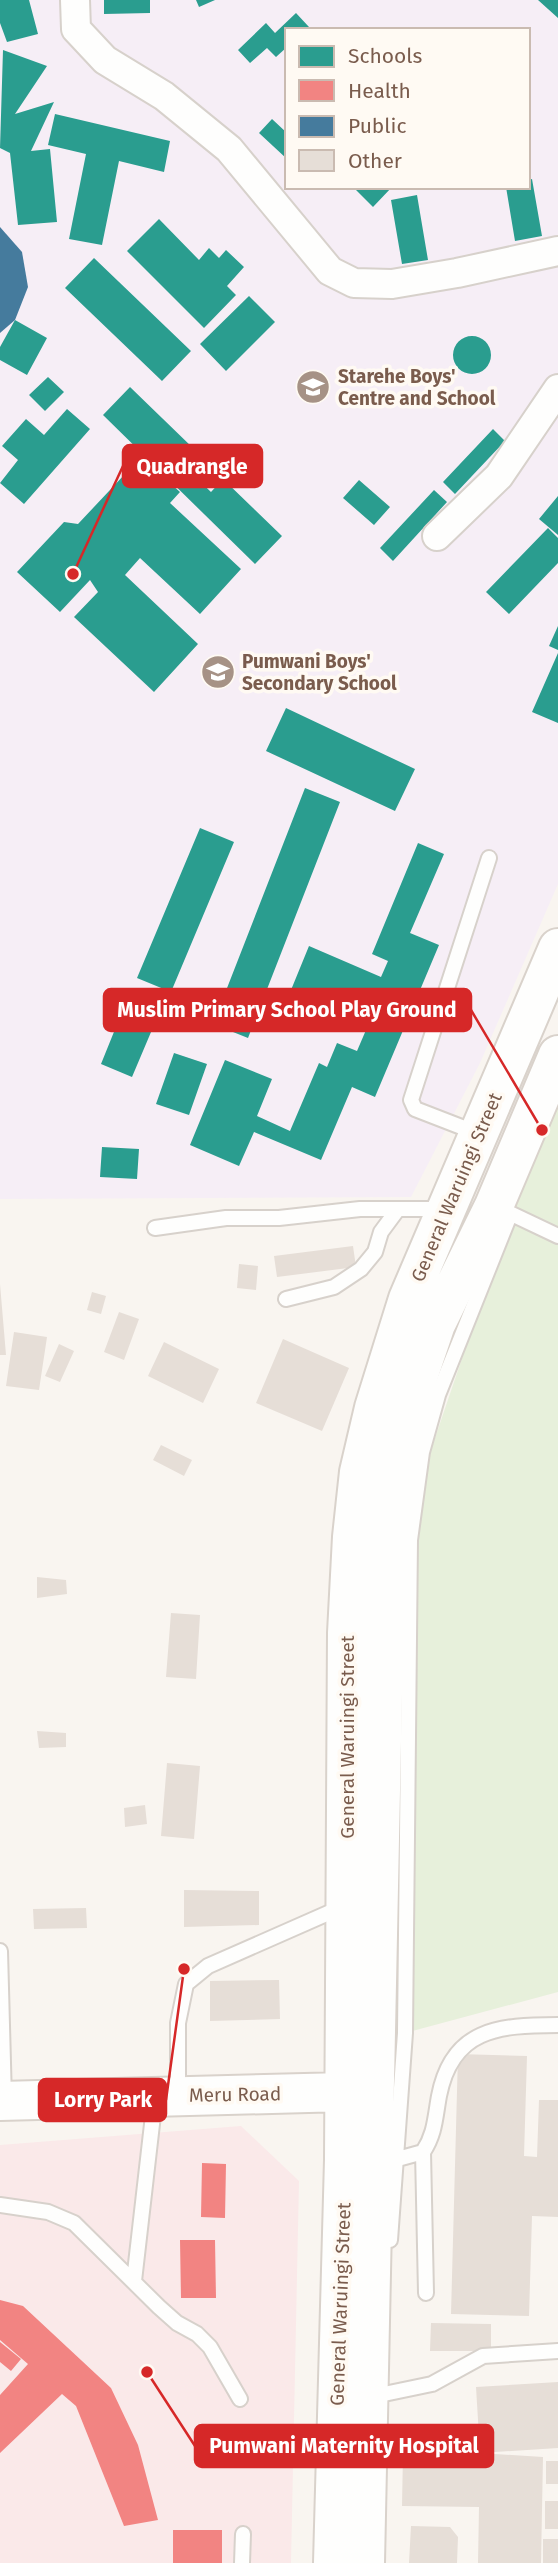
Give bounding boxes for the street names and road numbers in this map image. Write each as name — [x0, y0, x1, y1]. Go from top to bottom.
street label: General Waruingi Street — [406, 1089, 507, 1285]
street label: General Waruingi Street — [336, 1635, 359, 1839]
street label: Meru Road — [189, 2082, 281, 2107]
street label: General Waruingi Street — [325, 2202, 356, 2406]

